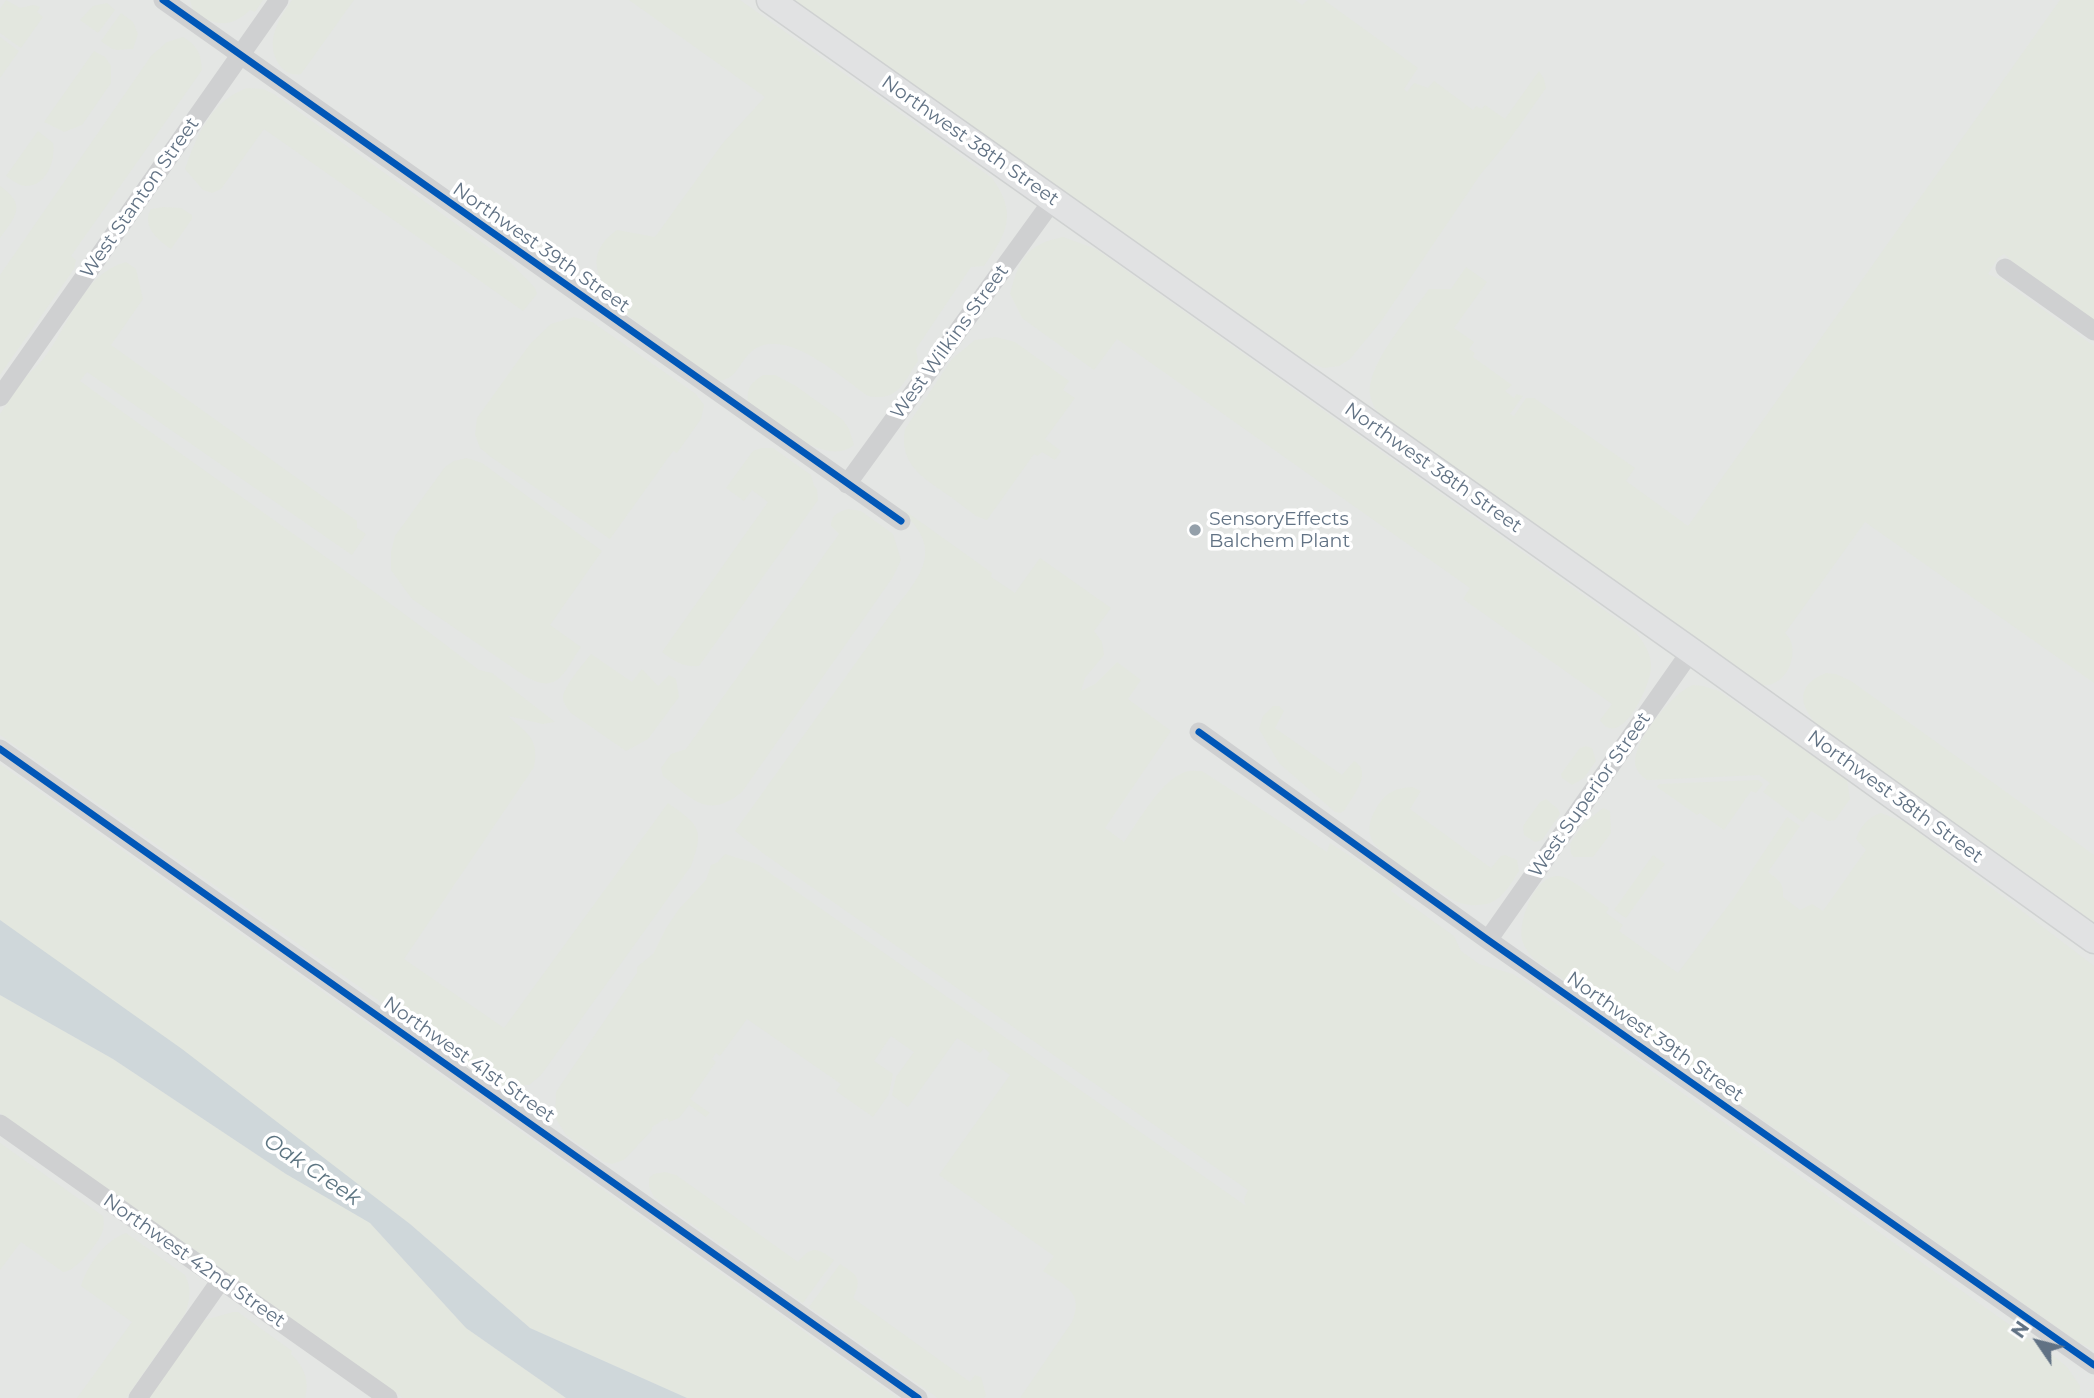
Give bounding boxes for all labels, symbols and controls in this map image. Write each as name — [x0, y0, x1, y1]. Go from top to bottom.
street label: Northwest 38th Street — [877, 71, 1063, 211]
street label: West Stanton Street — [76, 113, 204, 283]
street label: Northwest 39th Street — [448, 178, 634, 318]
street label: West Wilkins Street — [886, 260, 1014, 424]
street label: Northwest 38th Street — [1340, 398, 1526, 538]
place label: SensoryEffects Balchem Plant — [1209, 508, 1350, 552]
marker: SensoryEffects Balchem Plant — [1187, 522, 1203, 538]
street label: West Superior Street — [1524, 708, 1656, 882]
street label: Northwest 38th Street — [1803, 726, 1987, 868]
street label: Northwest 39th Street — [1562, 967, 1748, 1107]
street label: Northwest 41st Street — [379, 992, 559, 1128]
water label: Oak Creek — [259, 1129, 365, 1211]
street label: Northwest 42nd Street — [99, 1189, 289, 1333]
north arrow — [2003, 1307, 2073, 1377]
text: N — [2007, 1317, 2034, 1343]

